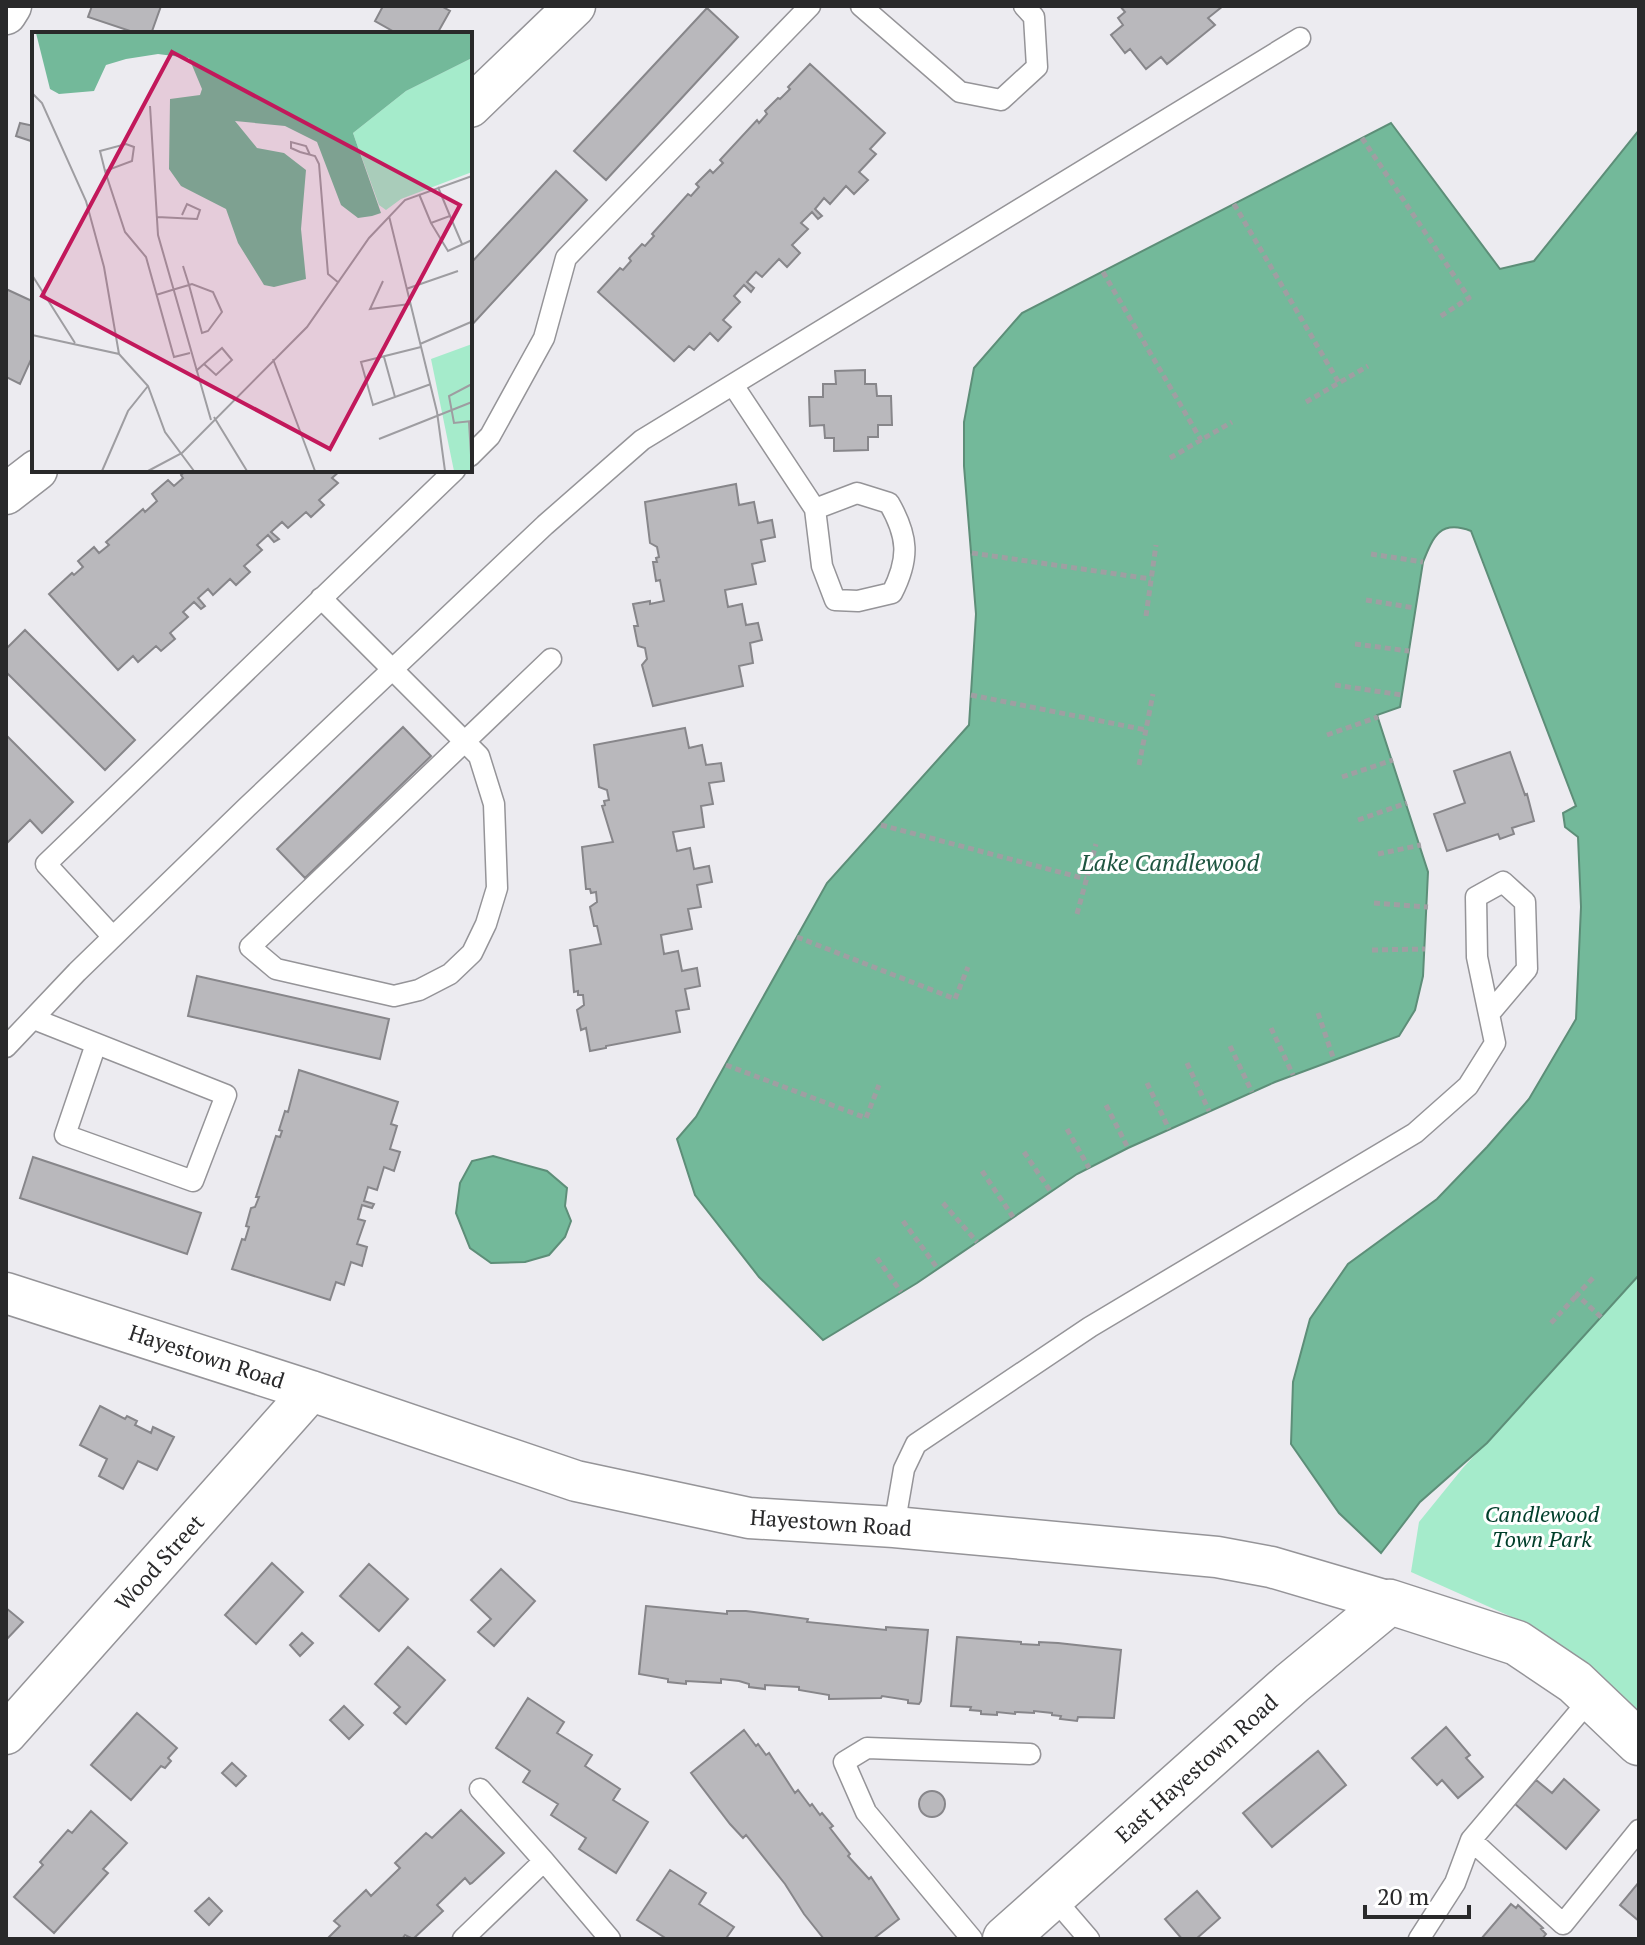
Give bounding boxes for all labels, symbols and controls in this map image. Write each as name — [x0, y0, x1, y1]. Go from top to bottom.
inset map — [32, 32, 472, 472]
water label: Lake Candlewood — [1080, 846, 1260, 878]
street label: Hayestown Road — [125, 1317, 289, 1395]
park label: Candlewood Town Park — [1485, 1499, 1600, 1553]
street label: Hayestown Road — [749, 1502, 913, 1542]
street label: Wood Street — [108, 1508, 210, 1616]
street label: East Hayestown Road — [1109, 1687, 1283, 1849]
scale bar — [1365, 1869, 1469, 1919]
text: 20 m — [1377, 1880, 1429, 1912]

